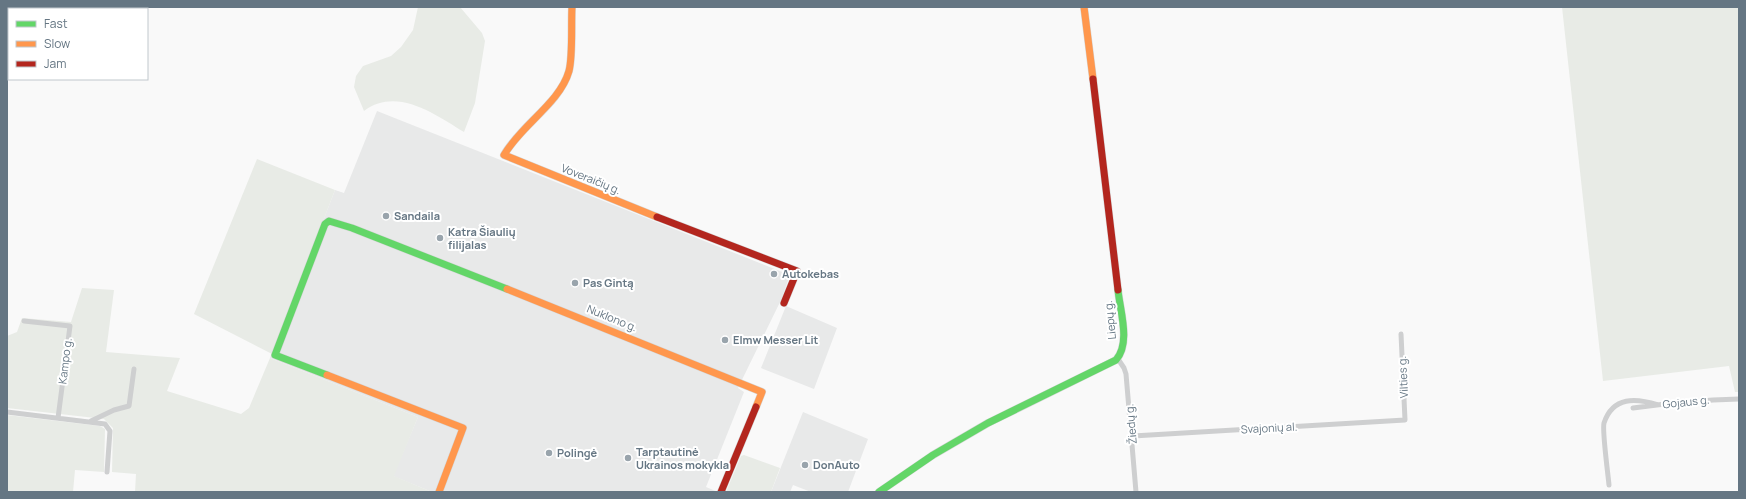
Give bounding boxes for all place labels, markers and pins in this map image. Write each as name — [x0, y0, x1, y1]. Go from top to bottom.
place label: Sandaila — [394, 208, 440, 223]
marker: Sandaila — [381, 211, 391, 221]
place label: Katra Šiaulių filijalas — [448, 224, 516, 252]
marker: Katra Šiaulių filijalas — [435, 233, 445, 243]
place label: Autokebas — [782, 266, 839, 281]
marker: Autokebas — [769, 269, 779, 279]
place label: Pas Gintą — [583, 275, 634, 290]
marker: Pas Gintą — [570, 278, 580, 288]
place label: Elmw Messer Lit — [733, 332, 819, 347]
marker: Elmw Messer Lit — [720, 335, 730, 345]
place label: Tarptautinė Ukrainos mokykla — [636, 444, 729, 472]
place label: Polingė — [557, 445, 598, 460]
marker: Polingė — [544, 448, 554, 458]
marker: Tarptautinė Ukrainos mokykla — [623, 453, 633, 463]
place label: DonAuto — [813, 457, 860, 472]
marker: DonAuto — [800, 460, 810, 470]

